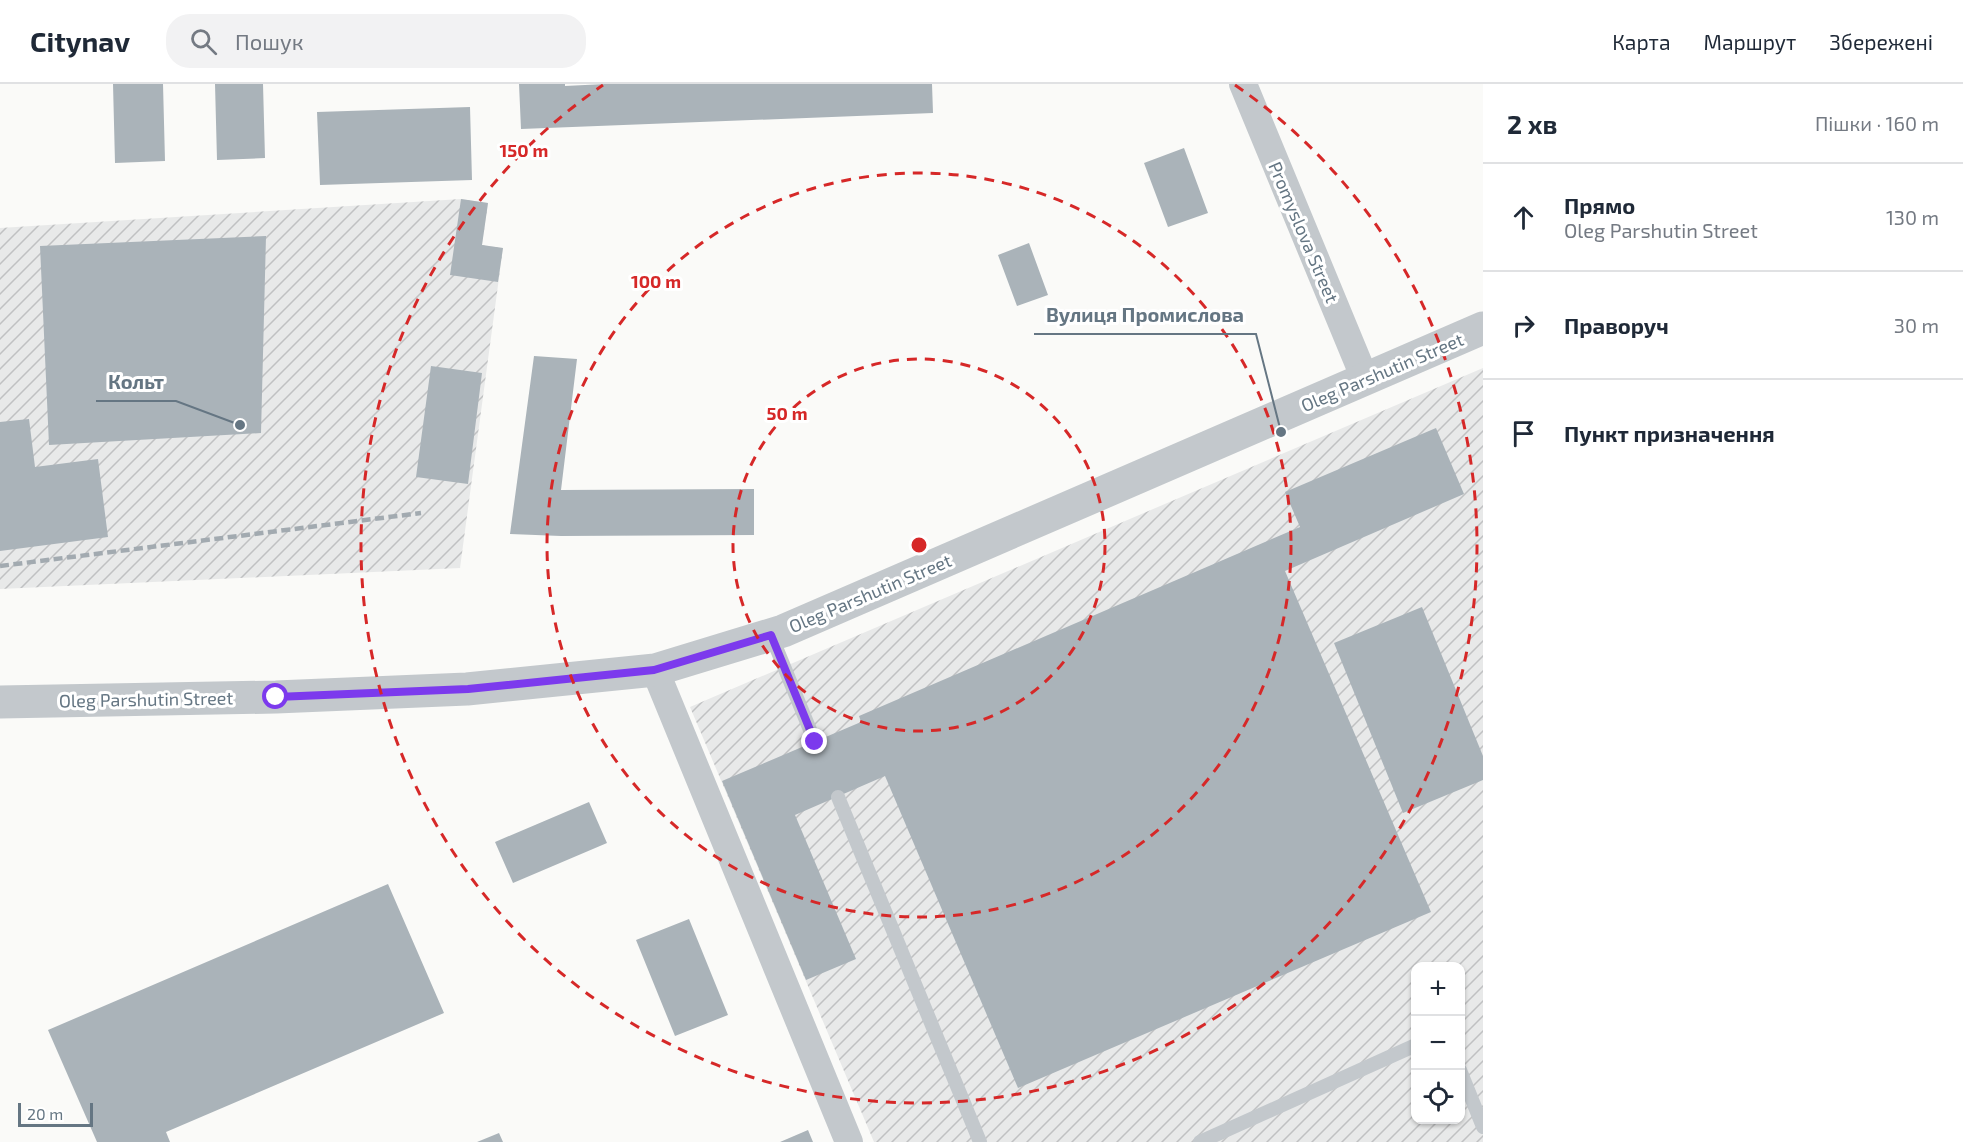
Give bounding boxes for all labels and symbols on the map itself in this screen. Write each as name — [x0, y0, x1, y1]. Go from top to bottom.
text: 150 m — [500, 139, 548, 161]
street label: Promyslova Street — [1264, 158, 1344, 306]
text: 100 m — [631, 270, 681, 292]
callout: Вулиця Промислова — [1034, 296, 1256, 334]
text: Вулиця Промислова — [1046, 302, 1244, 326]
street label: Oleg Parshutin Street — [1297, 328, 1467, 416]
callout: Кольт — [96, 363, 176, 401]
text: Кольт — [108, 369, 164, 393]
text: 50 m — [766, 402, 808, 424]
centre of rings — [909, 535, 929, 555]
street label: Oleg Parshutin Street — [785, 549, 955, 637]
route start — [262, 683, 288, 709]
street label: Oleg Parshutin Street — [59, 686, 234, 712]
route end — [801, 728, 827, 754]
scale bar — [18, 1100, 93, 1128]

